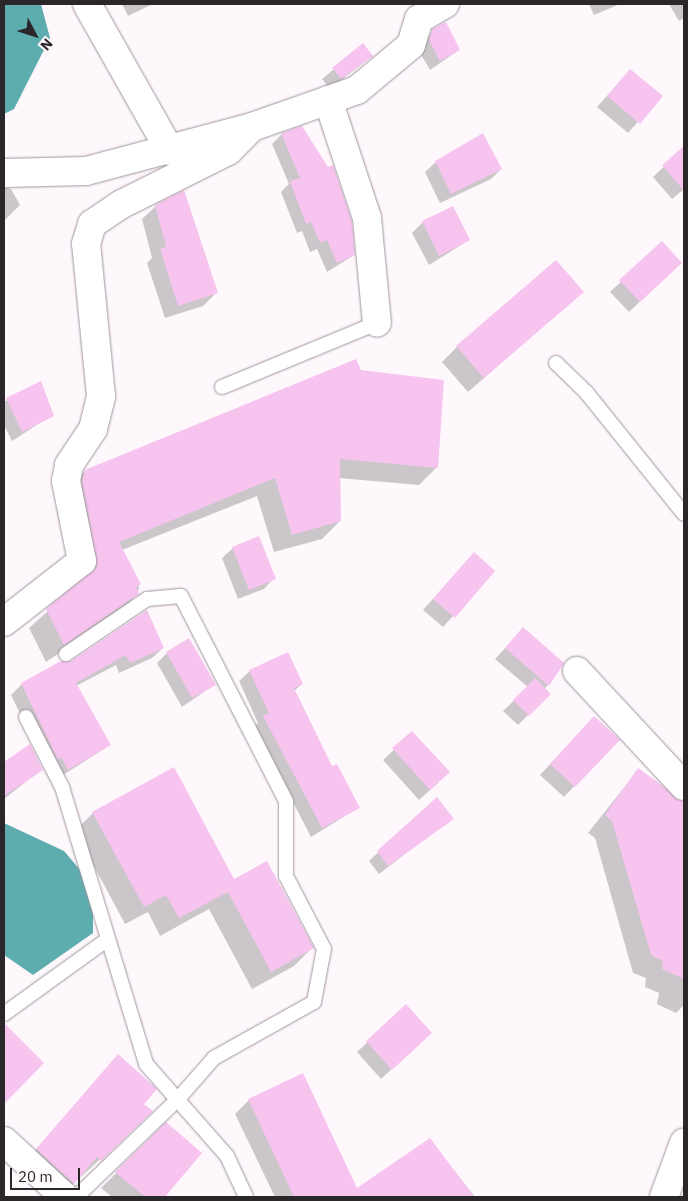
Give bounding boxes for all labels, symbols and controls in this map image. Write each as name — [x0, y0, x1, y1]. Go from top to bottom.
north arrow — [10, 10, 60, 60]
text: N — [36, 35, 57, 54]
scale bar — [12, 1158, 82, 1190]
text: 20 m — [18, 1167, 53, 1186]

